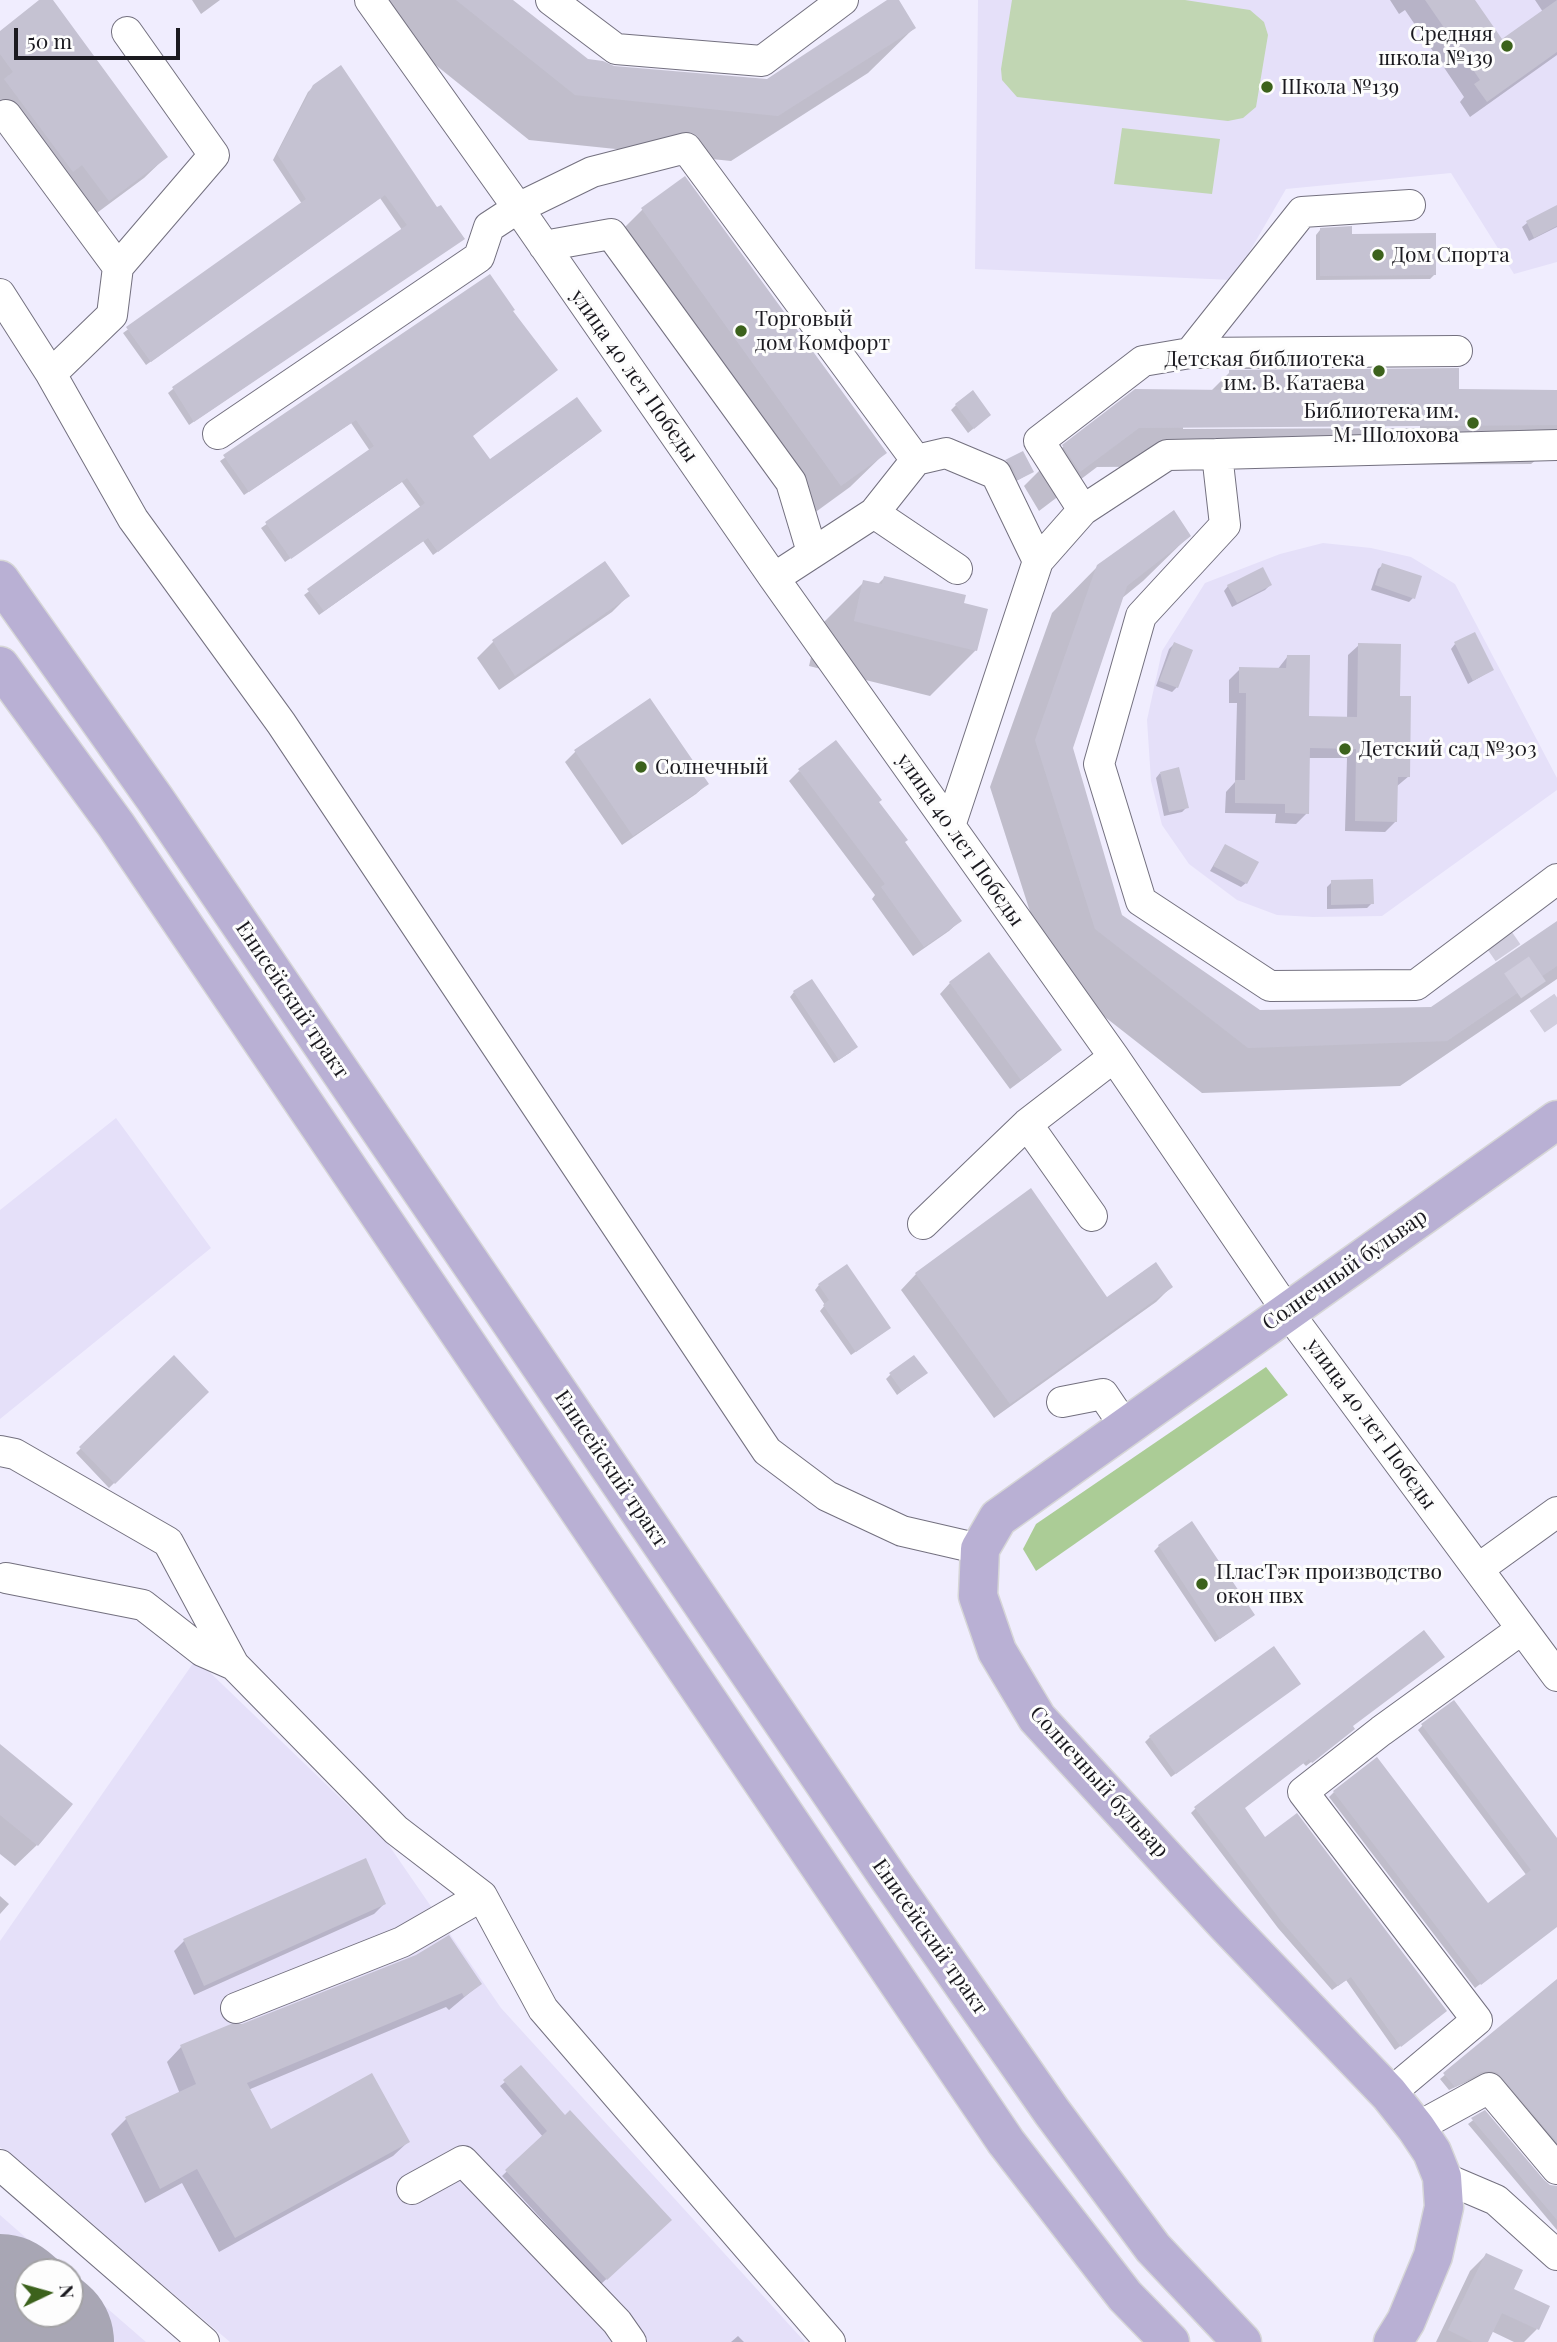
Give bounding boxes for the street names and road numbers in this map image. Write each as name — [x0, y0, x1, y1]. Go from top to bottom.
street label: улица 40 лет Победы — [565, 285, 703, 467]
street label: улица 40 лет Победы — [891, 749, 1029, 931]
street label: Енисейский тракт — [230, 917, 354, 1083]
street label: Солнечный бульвар — [1258, 1204, 1432, 1336]
street label: улица 40 лет Победы — [1301, 1334, 1441, 1514]
street label: Енисейский тракт — [549, 1386, 673, 1552]
street label: Солнечный бульвар — [1024, 1701, 1174, 1863]
street label: Енисейский тракт — [867, 1854, 993, 2020]

